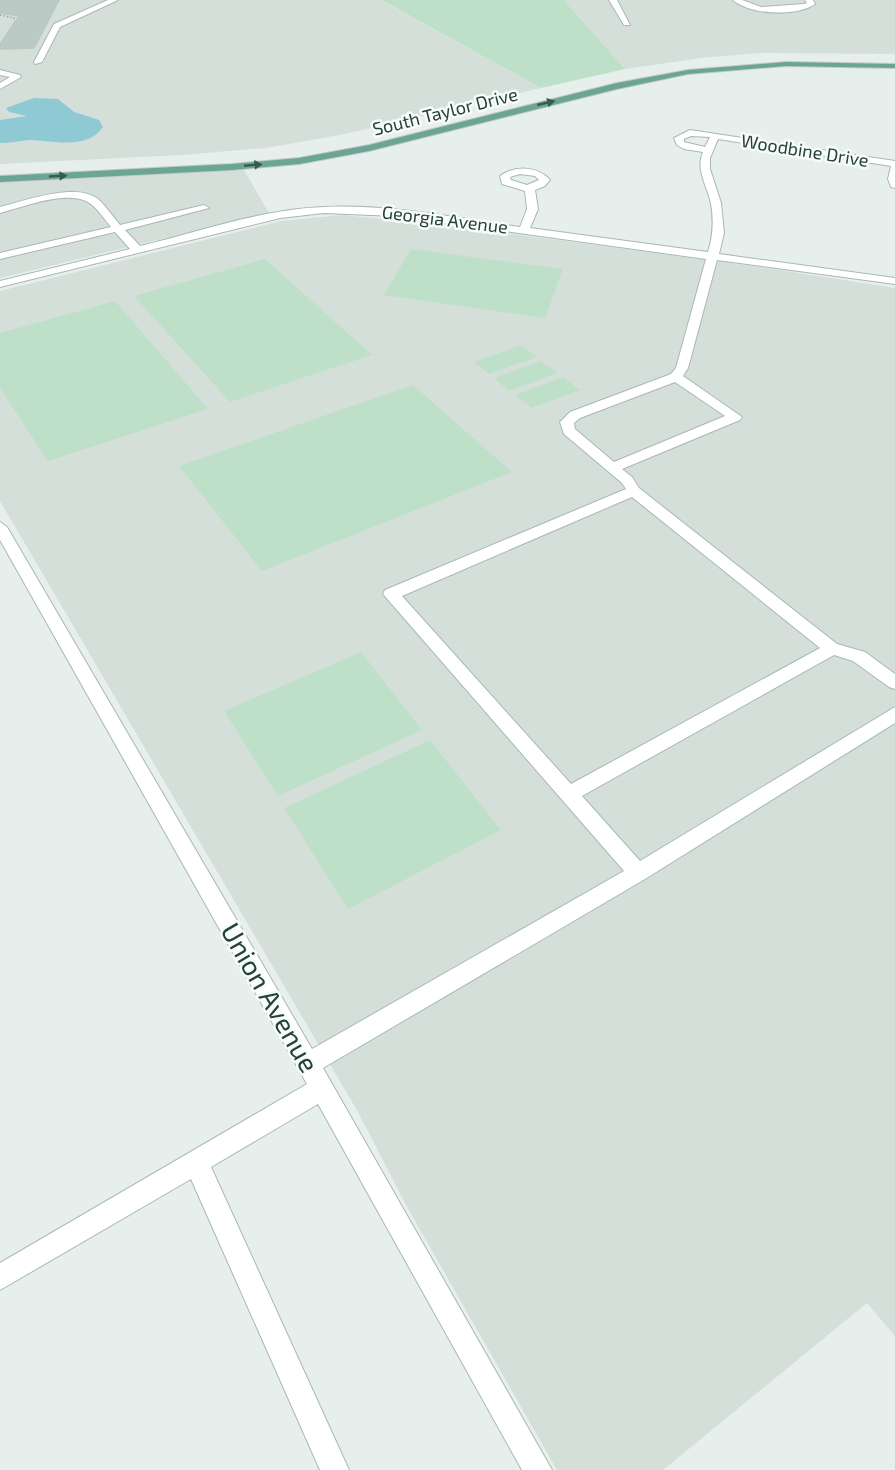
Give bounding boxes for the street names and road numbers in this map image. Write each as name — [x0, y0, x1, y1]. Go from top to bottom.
street label: South Taylor Drive — [370, 82, 520, 140]
street label: Woodbine Drive — [740, 129, 870, 171]
street label: Georgia Avenue — [381, 200, 509, 238]
street label: Union Avenue — [215, 917, 327, 1077]

